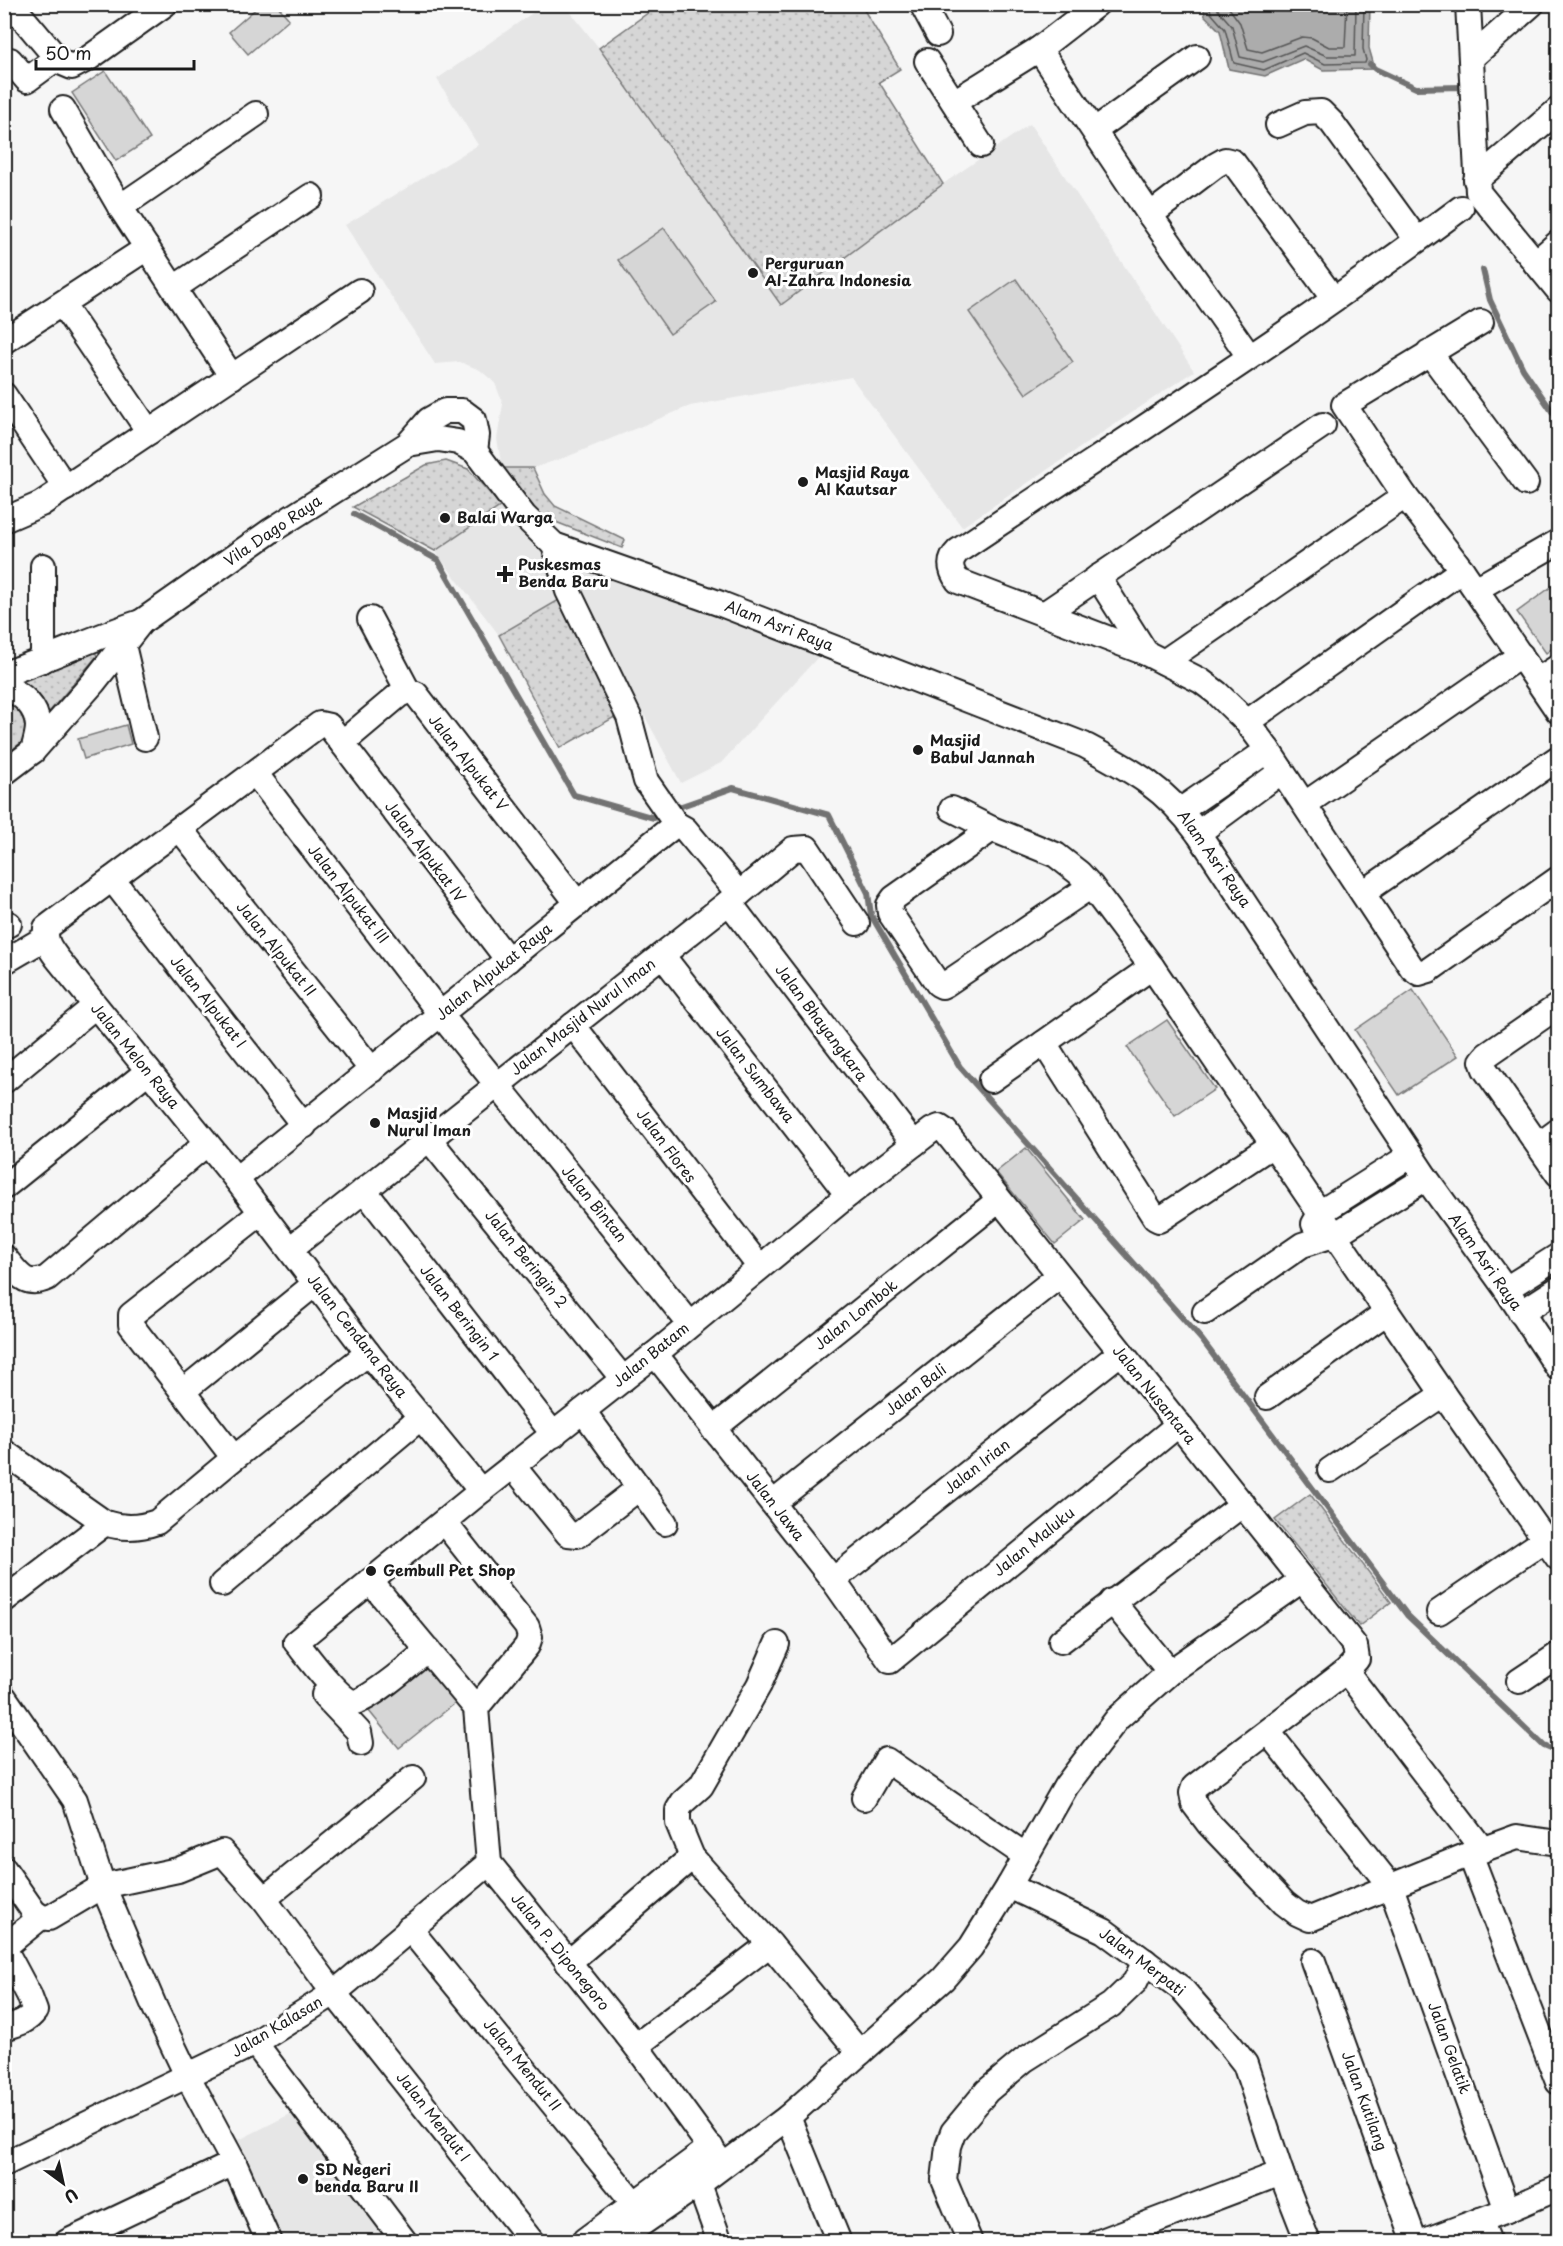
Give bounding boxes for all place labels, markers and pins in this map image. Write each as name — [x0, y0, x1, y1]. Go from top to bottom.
place label: Perguruan Al-Zahra Indonesia — [765, 251, 912, 291]
marker: Perguruan Al-Zahra Indonesia — [746, 266, 760, 280]
place label: Masjid Raya Al Kautsar — [814, 460, 910, 500]
marker: Masjid Raya Al Kautsar — [796, 475, 810, 489]
place label: Balai Warga — [457, 505, 554, 528]
marker: Balai Warga — [438, 511, 452, 525]
place label: Puskesmas Benda Baru — [518, 552, 609, 592]
marker: Puskesmas Benda Baru — [496, 565, 514, 583]
place label: Masjid Babul Jannah — [930, 728, 1035, 768]
marker: Masjid Babul Jannah — [911, 743, 925, 757]
place label: Masjid Nurul Iman — [387, 1101, 471, 1141]
marker: Masjid Nurul Iman — [368, 1116, 382, 1130]
place label: Gembull Pet Shop — [383, 1558, 515, 1581]
marker: Gembull Pet Shop — [364, 1564, 378, 1578]
place label: SD Negeri benda Baru II — [315, 2157, 418, 2197]
marker: SD Negeri benda Baru II — [296, 2172, 310, 2186]

